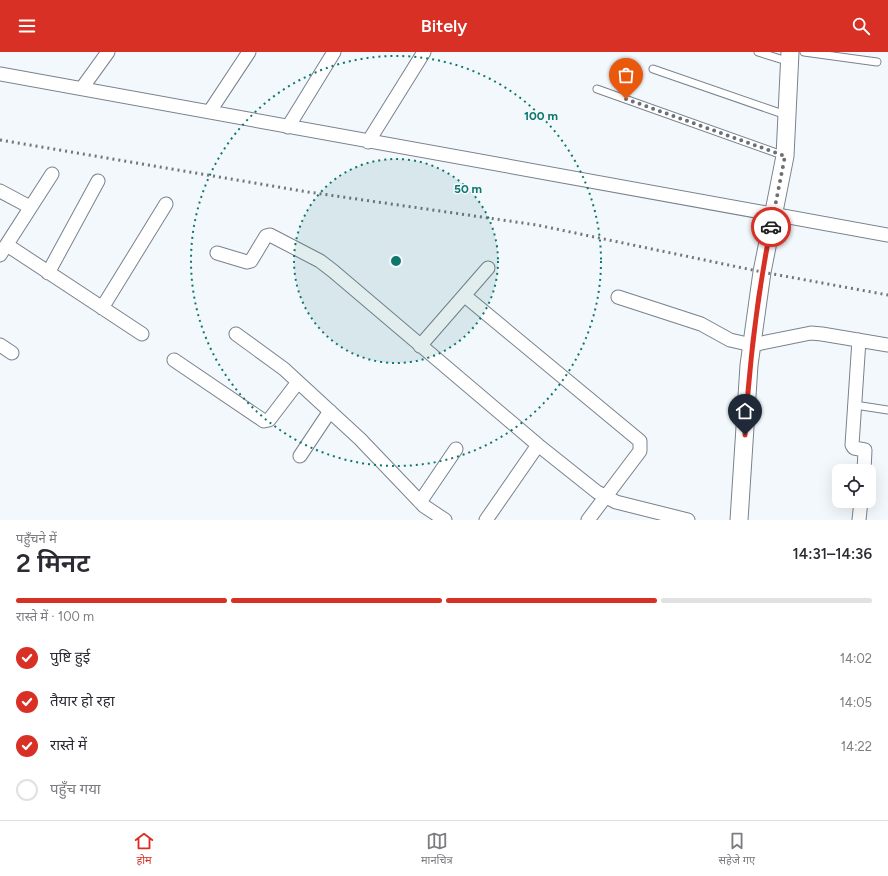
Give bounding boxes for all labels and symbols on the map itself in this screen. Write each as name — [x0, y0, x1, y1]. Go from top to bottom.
pin — [609, 58, 643, 99]
text: 100 m — [524, 109, 558, 123]
text: 50 m — [454, 182, 482, 196]
courier — [751, 207, 791, 247]
centre of rings — [389, 254, 403, 268]
pin — [728, 394, 762, 435]

